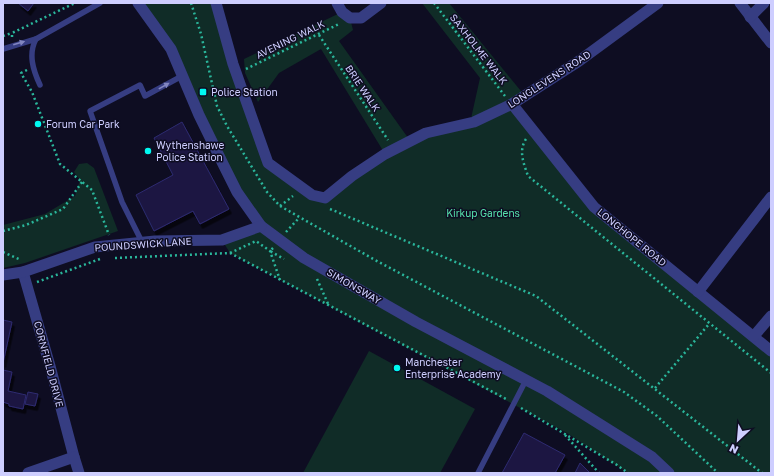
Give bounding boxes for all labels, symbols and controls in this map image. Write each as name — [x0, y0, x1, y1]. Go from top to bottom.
street label: SAXHOLME WALK — [448, 11, 510, 87]
street label: AVENING WALK — [254, 17, 326, 61]
one-way arrow — [14, 40, 26, 46]
street label: LONGLEVENS ROAD — [505, 48, 593, 110]
street label: BRIE WALK — [343, 62, 383, 114]
one-way arrow — [158, 83, 170, 90]
place label: Police Station — [211, 86, 278, 98]
marker: Police Station — [198, 87, 208, 97]
place label: Forum Car Park — [46, 118, 120, 130]
marker: Forum Car Park — [33, 119, 43, 129]
place label: Wythenshawe Police Station — [156, 139, 225, 163]
marker: Wythenshawe Police Station — [143, 146, 153, 156]
street label: LONGHOPE ROAD — [595, 206, 669, 268]
park label: Kirkup Gardens — [446, 207, 520, 219]
street label: POUNDSWICK LANE — [94, 235, 192, 253]
street label: SIMONSWAY — [325, 266, 384, 307]
street label: CORNFIELD DRIVE — [32, 320, 66, 408]
place label: Manchester Enterprise Academy — [405, 356, 501, 380]
marker: Manchester Enterprise Academy — [392, 363, 402, 373]
north arrow — [718, 420, 758, 460]
text: N — [727, 442, 740, 457]

